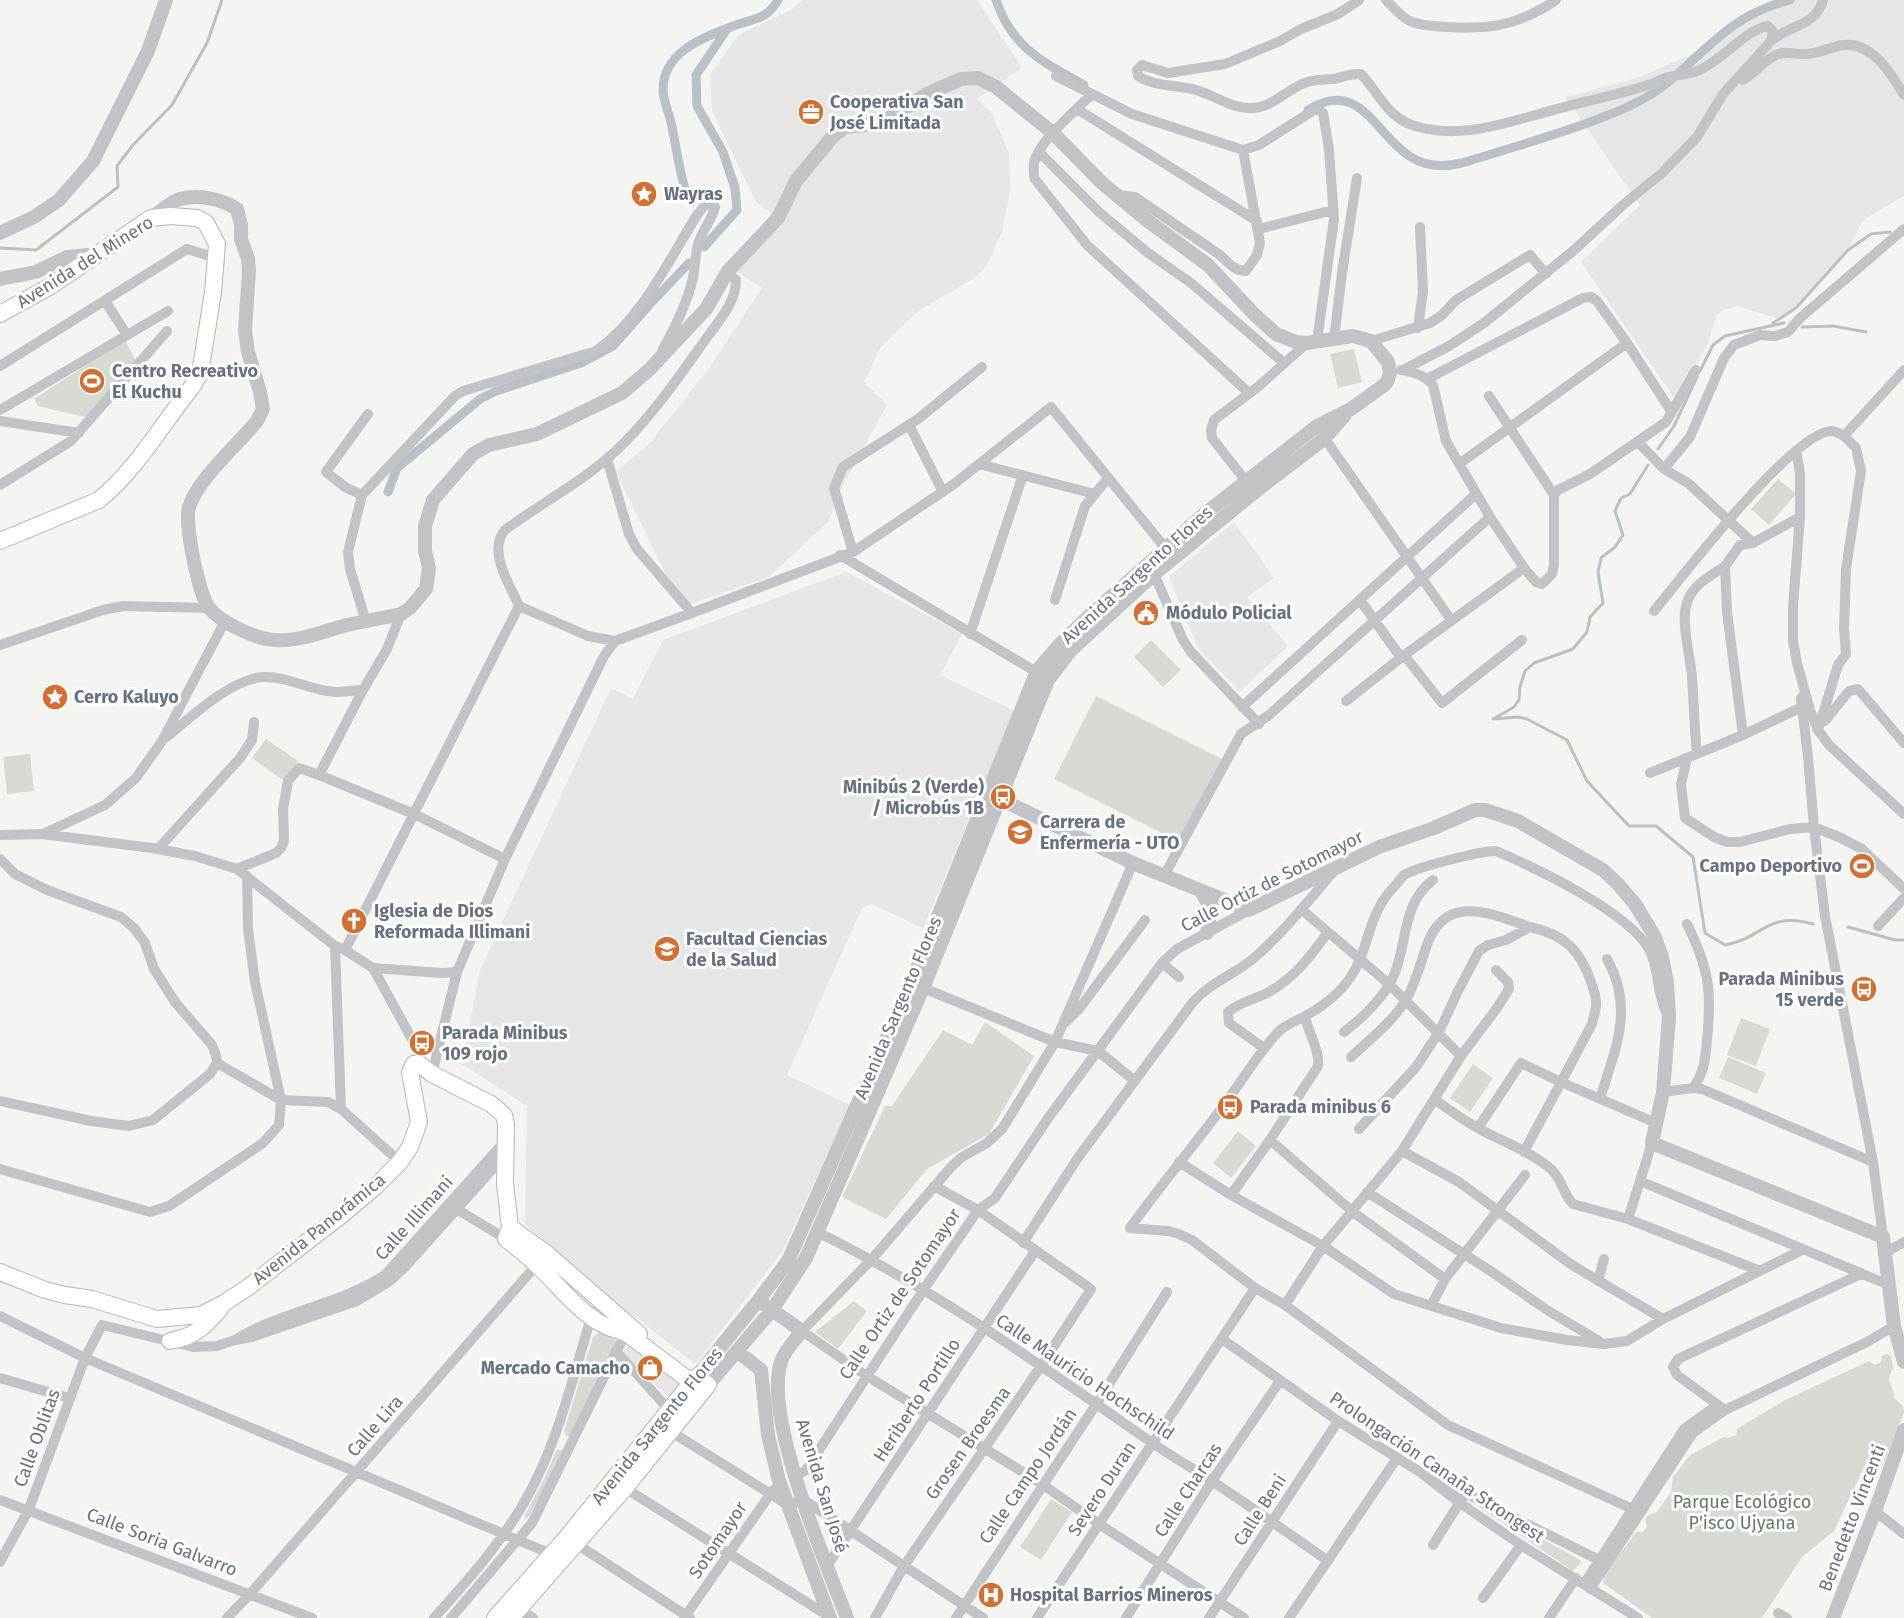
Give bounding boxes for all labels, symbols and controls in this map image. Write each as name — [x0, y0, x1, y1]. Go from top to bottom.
place label: Cooperativa San José Limitada — [829, 91, 964, 134]
office icon: Cooperativa San José Limitada — [796, 97, 826, 127]
place icon: Wayras — [629, 179, 659, 209]
place label: Wayras — [664, 183, 723, 205]
street label: Avenida del Minero — [13, 211, 157, 313]
place label: Centro Recreativo El Kuchu — [112, 360, 258, 403]
sports icon: Centro Recreativo El Kuchu — [77, 366, 107, 396]
street label: Avenida Sargento Flores — [1057, 501, 1217, 649]
public building icon: Módulo Policial — [1131, 598, 1161, 628]
place label: Módulo Policial — [1166, 602, 1292, 624]
place icon: Cerro Kaluyo — [40, 682, 70, 712]
place label: Cerro Kaluyo — [74, 686, 179, 708]
place label: Minibús 2 (Verde) / Microbús 1B — [843, 776, 984, 819]
bus stop icon: Minibús 2 (Verde) / Microbús 1B — [988, 782, 1018, 812]
place label: Carrera de Enfermería - UTO — [1040, 811, 1179, 854]
school or university icon: Carrera de Enfermería - UTO — [1005, 817, 1035, 847]
street label: Calle Ortiz de Sotomayor — [1177, 825, 1367, 937]
sports icon: Campo Deportivo — [1847, 851, 1877, 881]
place label: Campo Deportivo — [1699, 855, 1842, 877]
place label: Iglesia de Dios Reformada Illimani — [374, 900, 530, 943]
church icon: Iglesia de Dios Reformada Illimani — [339, 906, 369, 936]
street label: Avenida Sargento Flores — [850, 913, 946, 1103]
place label: Facultad Ciencias de la Salud — [686, 928, 827, 971]
school or university icon: Facultad Ciencias de la Salud — [652, 934, 682, 964]
place label: Parada Minibus 15 verde — [1718, 968, 1844, 1011]
bus stop icon: Parada Minibus 15 verde — [1849, 974, 1879, 1004]
place label: Parada Minibus 109 rojo — [442, 1022, 568, 1065]
bus stop icon: Parada Minibus 109 rojo — [407, 1028, 437, 1058]
bus stop icon: Parada minibus 6 — [1215, 1092, 1245, 1122]
place label: Parada minibus 6 — [1250, 1096, 1391, 1118]
street label: Avenida Panorámica — [248, 1169, 390, 1289]
street label: Calle Illimani — [370, 1171, 458, 1265]
street label: Calle Ortiz de Sotomayor — [834, 1204, 966, 1384]
street label: Calle Mauricio Hochschild — [992, 1309, 1178, 1445]
street label: Heriberto Portillo — [869, 1334, 965, 1466]
street label: Avenida Sargento Flores — [587, 1343, 727, 1509]
shop icon: Mercado Camacho — [635, 1353, 665, 1383]
place label: Mercado Camacho — [481, 1357, 630, 1379]
street label: Grosen Broesma — [921, 1382, 1015, 1504]
street label: Calle Oblitas — [9, 1386, 65, 1490]
street label: Prolongación Canaña Strongest — [1325, 1387, 1549, 1547]
street label: Calle Lira — [342, 1391, 408, 1461]
street label: Calle Campo Jordán — [974, 1404, 1082, 1548]
street label: Avenida San José — [791, 1416, 853, 1556]
street label: Severo Duran — [1063, 1437, 1141, 1541]
street label: Calle Charcas — [1149, 1439, 1227, 1541]
street label: Benedetto Vincenti — [1814, 1441, 1890, 1595]
street label: Calle Beni — [1229, 1470, 1291, 1550]
park label: Parque Ecológico P'isco Ujyana — [1673, 1491, 1811, 1534]
street label: Sotomayor — [684, 1497, 752, 1583]
street label: Calle Soria Galvarro — [83, 1503, 241, 1581]
hospital icon: Hospital Barrios Mineros — [976, 1580, 1006, 1610]
place label: Hospital Barrios Mineros — [1010, 1584, 1213, 1606]

